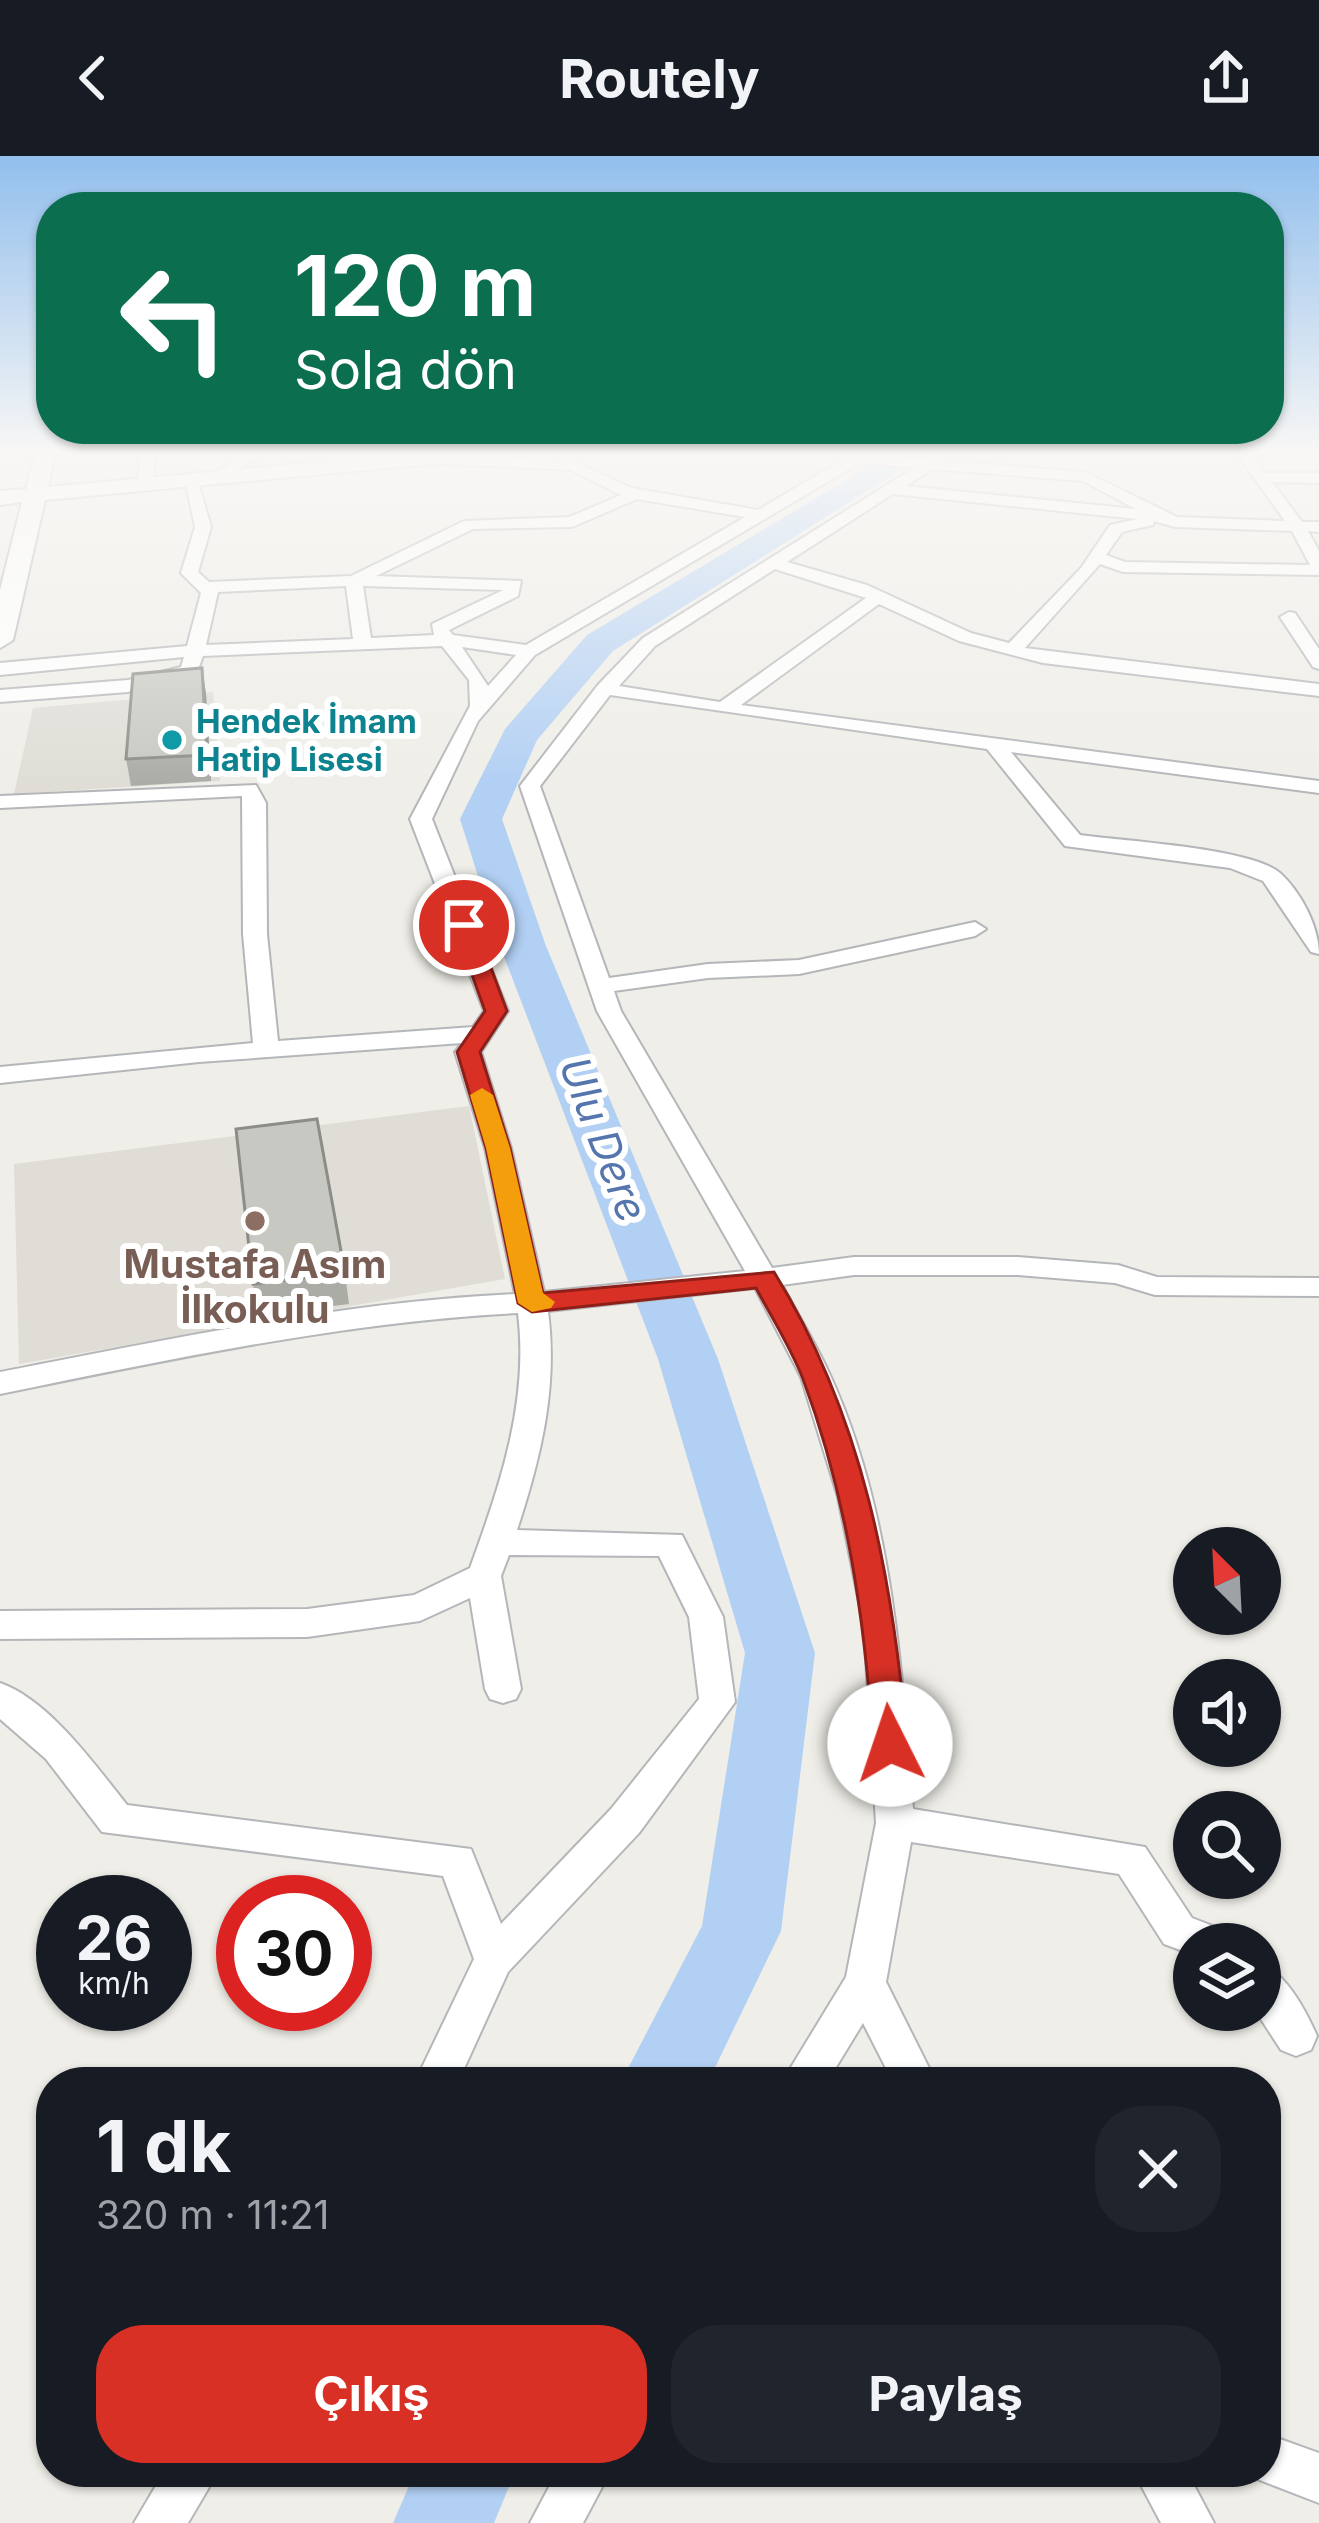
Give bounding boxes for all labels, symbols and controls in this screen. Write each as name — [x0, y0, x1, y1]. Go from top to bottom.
icon: back — [60, 45, 126, 111]
icon: share — [1193, 45, 1259, 111]
text: Routely — [559, 46, 760, 111]
text: 120 m — [294, 235, 536, 336]
icon: left — [96, 240, 252, 396]
text: Sola dön — [294, 337, 517, 402]
place label: Hendek İmam Hatip Lisesi — [196, 701, 417, 779]
marker: Hendek İmam Hatip Lisesi — [159, 727, 185, 753]
pin — [413, 874, 515, 976]
icon: arrive — [431, 892, 497, 958]
water label: Ulu Dere — [549, 1050, 659, 1228]
marker: Mustafa Asım İlkokulu — [242, 1208, 268, 1234]
place label: Mustafa Asım İlkokulu — [124, 1240, 386, 1332]
north arrow — [1173, 1527, 1281, 1635]
map controls — [1173, 1527, 1281, 2031]
button: sound — [1173, 1659, 1281, 1767]
position arrow — [827, 1681, 953, 1807]
button: search — [1173, 1791, 1281, 1899]
speed limit sign: 30 — [216, 1875, 372, 2031]
text: 26 — [76, 1902, 152, 1974]
button: layers — [1173, 1923, 1281, 2031]
text: km/h — [78, 1965, 150, 2001]
text: 1 dk — [96, 2102, 231, 2189]
button: close — [1095, 2106, 1221, 2232]
text: 320 m · 11:21 — [96, 2191, 329, 2238]
button: Çıkış — [96, 2325, 647, 2463]
button: Paylaş — [671, 2325, 1221, 2463]

